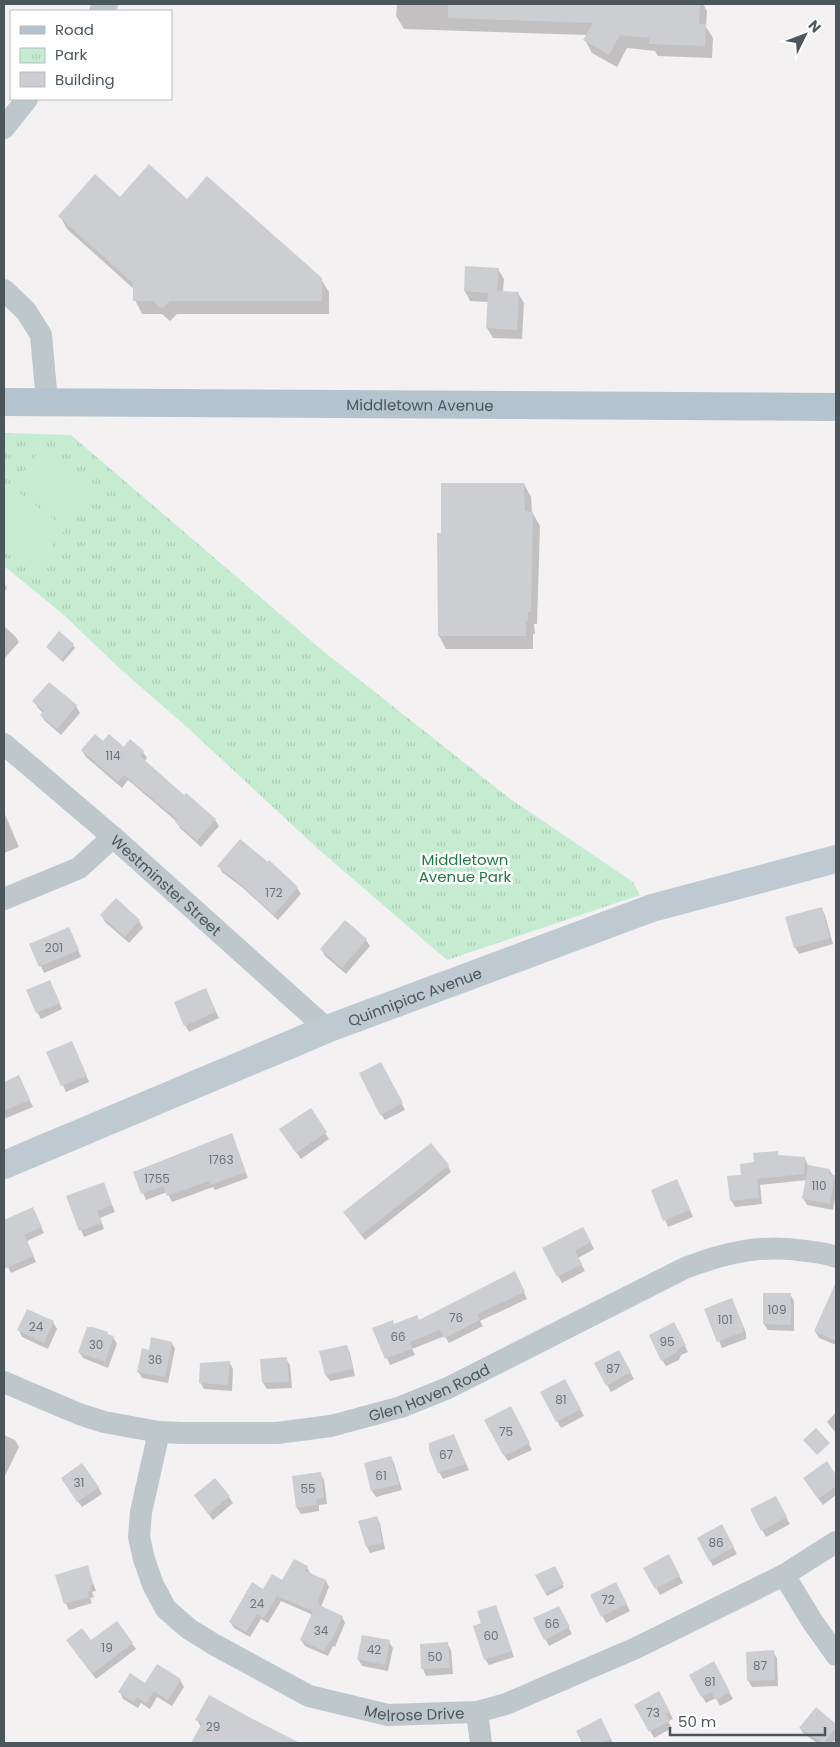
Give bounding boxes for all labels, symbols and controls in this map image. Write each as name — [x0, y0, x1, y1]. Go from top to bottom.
legend — [10, 10, 172, 100]
north arrow — [780, 10, 830, 60]
text: N — [804, 16, 826, 37]
text: Road — [55, 19, 94, 40]
text: Park — [55, 44, 87, 65]
text: Building — [55, 69, 115, 90]
street label: Middletown Avenue — [346, 394, 494, 415]
house number: 114 — [105, 747, 121, 764]
street label: Westminster Street — [106, 830, 226, 940]
park label: Middletown Avenue Park — [419, 849, 512, 887]
house number: 172 — [265, 884, 283, 901]
house number: 201 — [45, 939, 63, 956]
street label: Quinnipiac Avenue — [345, 962, 485, 1031]
house number: 1763 — [208, 1151, 234, 1168]
house number: 1755 — [144, 1170, 170, 1187]
house number: 110 — [811, 1177, 827, 1194]
house number: 109 — [768, 1301, 786, 1318]
house number: 76 — [449, 1309, 463, 1326]
house number: 101 — [717, 1311, 733, 1328]
house number: 24 — [29, 1318, 44, 1335]
house number: 66 — [390, 1328, 406, 1345]
house number: 95 — [659, 1333, 675, 1350]
house number: 30 — [89, 1336, 103, 1353]
house number: 36 — [148, 1351, 162, 1368]
street label: Glen Haven Road — [366, 1358, 493, 1426]
house number: 87 — [606, 1360, 621, 1377]
house number: 81 — [555, 1391, 567, 1408]
house number: 75 — [499, 1423, 513, 1440]
house number: 67 — [439, 1446, 454, 1463]
house number: 61 — [375, 1467, 387, 1484]
house number: 31 — [74, 1474, 84, 1491]
house number: 55 — [300, 1480, 316, 1497]
house number: 86 — [708, 1534, 724, 1551]
house number: 72 — [601, 1591, 615, 1608]
house number: 24 — [250, 1595, 265, 1612]
house number: 66 — [544, 1615, 560, 1632]
house number: 34 — [314, 1622, 329, 1639]
house number: 60 — [483, 1627, 499, 1644]
house number: 19 — [101, 1639, 113, 1656]
house number: 42 — [367, 1641, 381, 1658]
house number: 50 — [427, 1648, 443, 1665]
house number: 87 — [753, 1657, 768, 1674]
house number: 81 — [704, 1673, 716, 1690]
street label: Melrose Drive — [363, 1699, 465, 1726]
house number: 73 — [646, 1704, 660, 1721]
scale bar — [670, 1704, 825, 1736]
text: 50 m — [678, 1711, 716, 1732]
house number: 29 — [206, 1718, 220, 1735]

